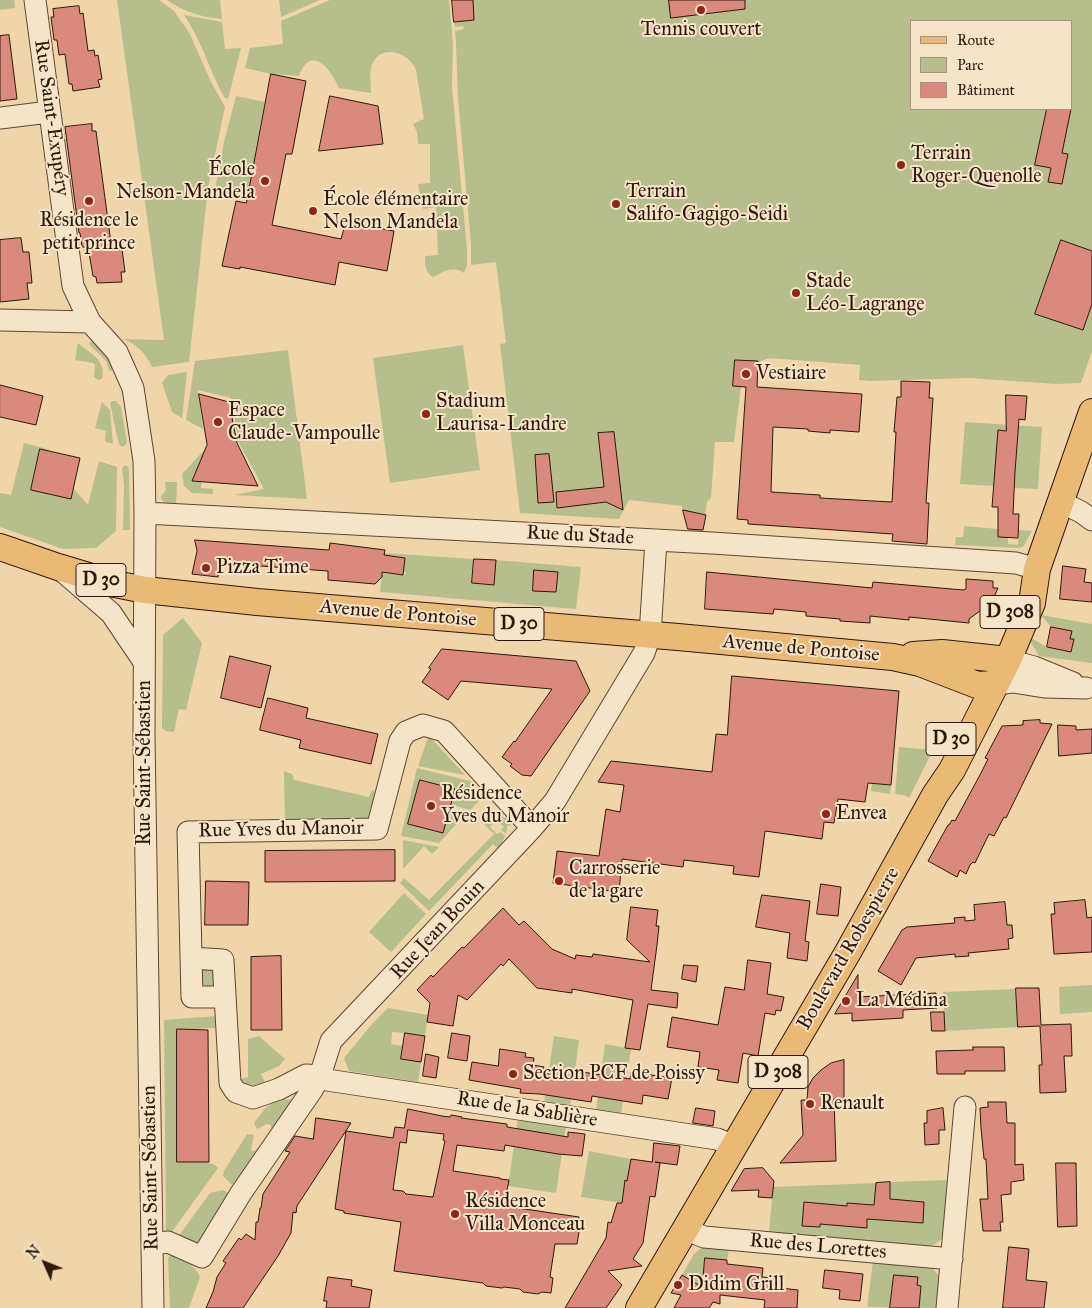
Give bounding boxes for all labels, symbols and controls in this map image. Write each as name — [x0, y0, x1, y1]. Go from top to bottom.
marker: Tennis couvert — [695, 4, 707, 16]
place label: Tennis couvert — [641, 18, 761, 42]
legend — [910, 20, 1072, 110]
text: Route — [957, 31, 995, 49]
street label: Rue Saint-Exupéry — [28, 38, 74, 198]
text: Parc — [957, 56, 984, 74]
text: Bâtiment — [957, 81, 1015, 99]
place label: Terrain Roger-Quenolle — [911, 142, 1042, 189]
place label: École Nelson-Mandela — [116, 158, 255, 205]
marker: Terrain Roger-Quenolle — [895, 159, 907, 171]
marker: École Nelson-Mandela — [259, 175, 271, 187]
place label: Terrain Salifo-Gagigo-Seidi — [626, 180, 788, 227]
place label: École élémentaire Nelson Mandela — [323, 188, 468, 235]
marker: Résidence le petit prince — [83, 195, 95, 207]
marker: Terrain Salifo-Gagigo-Seidi — [610, 198, 622, 210]
marker: École élémentaire Nelson Mandela — [307, 205, 319, 217]
place label: Résidence le petit prince — [40, 209, 138, 256]
place label: Stade Léo-Lagrange — [806, 270, 925, 317]
marker: Stade Léo-Lagrange — [790, 287, 802, 299]
place label: Vestiaire — [756, 362, 826, 386]
marker: Vestiaire — [740, 368, 752, 380]
place label: Stadium Laurisa-Landre — [436, 390, 567, 437]
place label: Espace Claude-Vampoulle — [228, 399, 380, 446]
marker: Stadium Laurisa-Landre — [420, 408, 432, 420]
marker: Espace Claude-Vampoulle — [212, 416, 224, 428]
street label: Rue du Stade — [526, 521, 634, 551]
place label: Pizza Time — [216, 556, 308, 580]
marker: Pizza Time — [200, 562, 212, 574]
road number: D 30 — [76, 564, 126, 596]
street label: Avenue de Pontoise — [319, 595, 477, 633]
road number: D 308 — [980, 596, 1040, 628]
road number: D 30 — [494, 608, 544, 640]
street label: Avenue de Pontoise — [722, 630, 880, 668]
street label: Rue Saint-Sébastien — [133, 680, 157, 846]
road number: D 30 — [926, 722, 976, 756]
place label: Résidence Yves du Manoir — [441, 782, 569, 829]
marker: Résidence Yves du Manoir — [425, 800, 437, 812]
place label: Envea — [836, 802, 887, 826]
marker: Envea — [820, 808, 832, 820]
street label: Rue Yves du Manoir — [198, 817, 364, 843]
place label: Carrosserie de la gare — [569, 857, 660, 904]
street label: Boulevard Robespierre — [793, 863, 905, 1035]
street label: Rue Jean Bouin — [386, 875, 490, 985]
marker: Carrosserie de la gare — [553, 875, 565, 887]
place label: La Médina — [856, 989, 947, 1013]
marker: La Médina — [840, 995, 852, 1007]
road number: D 308 — [748, 1056, 808, 1088]
place label: Section PCF de Poissy — [523, 1062, 705, 1086]
marker: Section PCF de Poissy — [507, 1068, 519, 1080]
street label: Rue Saint-Sébastien — [138, 1085, 164, 1251]
street label: Rue de la Sablière — [455, 1087, 599, 1133]
place label: Renault — [820, 1092, 885, 1116]
marker: Renault — [804, 1098, 816, 1110]
place label: Résidence Villa Monceau — [465, 1190, 585, 1237]
marker: Résidence Villa Monceau — [449, 1208, 461, 1220]
street label: Rue des Lorettes — [748, 1229, 888, 1265]
north arrow — [20, 1238, 70, 1288]
text: N — [24, 1242, 44, 1262]
place label: Didim Grill — [688, 1273, 784, 1297]
marker: Didim Grill — [672, 1279, 684, 1291]

